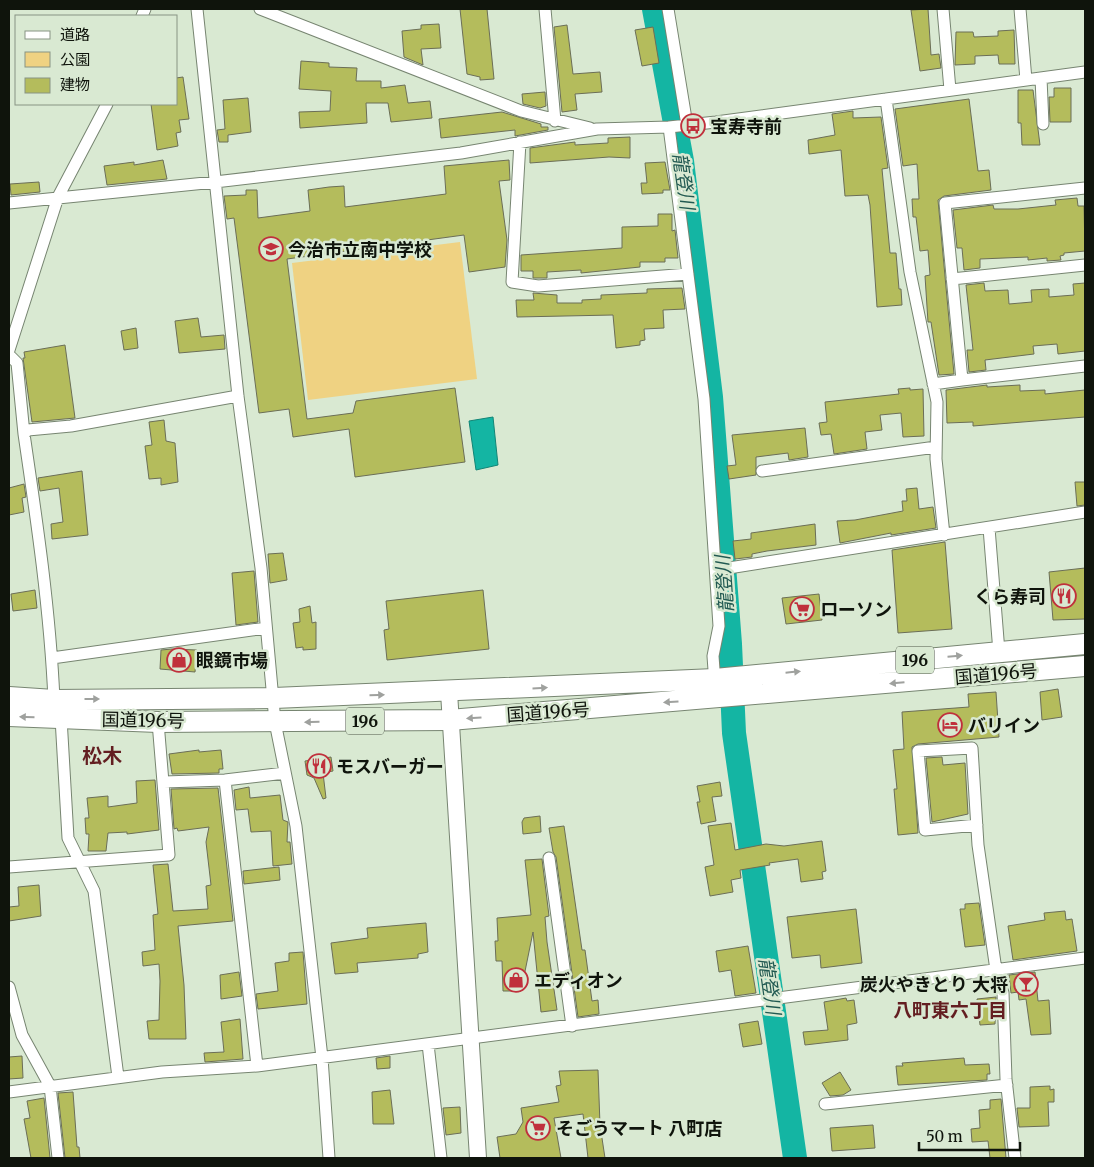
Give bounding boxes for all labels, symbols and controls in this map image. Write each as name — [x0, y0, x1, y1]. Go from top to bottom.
legend — [15, 15, 178, 105]
text: 道路 — [60, 25, 90, 44]
text: 公園 — [60, 50, 90, 69]
text: 建物 — [60, 75, 90, 94]
bus stop icon: 宝寿寺前 — [680, 113, 706, 139]
place label: 宝寿寺前 — [710, 115, 782, 138]
water label: 龍登川 — [668, 151, 700, 213]
school or university icon: 今治市立南中学校 — [258, 236, 284, 262]
place label: 今治市立南中学校 — [288, 238, 432, 261]
water label: 龍登川 — [710, 553, 738, 613]
restaurant icon: くら寿司 — [1051, 583, 1077, 609]
place label: くら寿司 — [974, 585, 1046, 608]
supermarket icon: ローソン — [789, 596, 815, 622]
place label: ローソン — [820, 598, 892, 621]
road number: 196 — [896, 646, 934, 674]
shop icon: 眼鏡市場 — [166, 647, 192, 673]
place label: 眼鏡市場 — [196, 649, 268, 672]
one-way arrow — [947, 652, 963, 660]
street label: 国道196号 — [954, 659, 1038, 689]
one-way arrow — [785, 668, 801, 676]
one-way arrow — [889, 679, 905, 687]
one-way arrow — [532, 683, 548, 691]
one-way arrow — [370, 690, 386, 698]
one-way arrow — [85, 695, 101, 703]
street label: 国道196号 — [506, 698, 590, 726]
one-way arrow — [663, 699, 679, 707]
street label: 国道196号 — [101, 708, 185, 732]
road number: 196 — [346, 708, 384, 734]
hotel icon: バリイン — [937, 712, 963, 738]
one-way arrow — [19, 713, 35, 721]
one-way arrow — [466, 714, 482, 722]
place label: バリイン — [968, 714, 1040, 737]
one-way arrow — [304, 718, 320, 726]
district label: 松木 — [82, 743, 122, 768]
restaurant icon: モスバーガー — [306, 753, 332, 779]
place label: モスバーガー — [336, 755, 444, 778]
water label: 龍登川 — [754, 956, 786, 1018]
shop icon: エディオン — [503, 967, 529, 993]
place label: エディオン — [534, 969, 623, 992]
bar icon: 炭火やきとり 大将 — [1013, 971, 1039, 997]
place label: 炭火やきとり 大将 — [860, 973, 1008, 996]
district label: 八町東六丁目 — [893, 998, 1007, 1022]
supermarket icon: そごうマート 八町店 — [525, 1115, 551, 1141]
place label: そごうマート 八町店 — [556, 1117, 722, 1140]
scale bar — [919, 1120, 1020, 1152]
text: 50 m — [926, 1127, 963, 1146]

